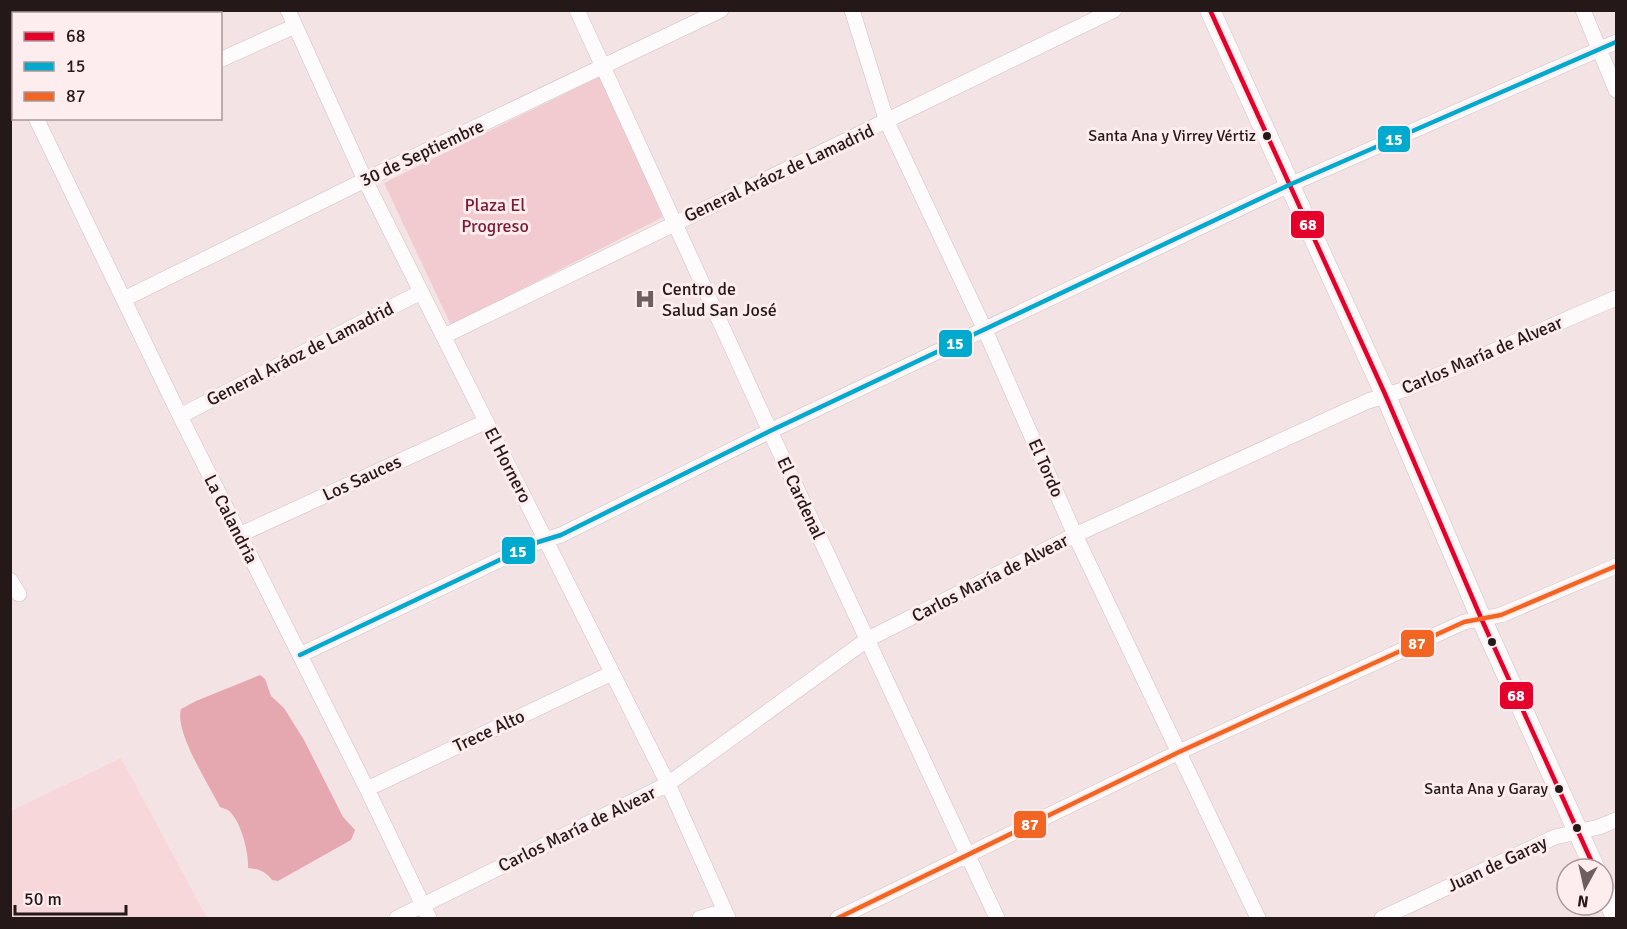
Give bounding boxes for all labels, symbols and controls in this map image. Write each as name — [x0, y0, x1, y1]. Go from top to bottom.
legend — [12, 12, 222, 120]
text: 68 — [66, 25, 85, 47]
text: 15 — [66, 55, 85, 77]
text: 87 — [66, 85, 85, 107]
street label: 30 de Septiembre — [357, 115, 487, 191]
street label: General Aráoz de Lamadrid — [681, 119, 877, 227]
line badge: 15 — [1377, 125, 1411, 153]
place label: Santa Ana y Virrey Vértiz — [1088, 126, 1256, 146]
marker: Santa Ana y Virrey Vértiz — [1261, 130, 1273, 142]
text: 15 — [1385, 130, 1403, 150]
park label: Plaza El Progreso — [461, 194, 529, 237]
line badge: 68 — [1290, 210, 1325, 239]
text: 68 — [1299, 215, 1317, 235]
place label: Centro de Salud San José — [662, 278, 777, 321]
hospital icon: Centro de Salud San José — [633, 287, 657, 311]
street label: General Aráoz de Lamadrid — [203, 297, 397, 411]
street label: Carlos María de Alvear — [1398, 311, 1566, 399]
line badge: 15 — [938, 329, 973, 358]
text: 15 — [946, 334, 964, 354]
street label: El Hornero — [480, 423, 536, 507]
street label: El Tordo — [1023, 435, 1069, 501]
street label: Los Sauces — [319, 450, 405, 506]
street label: El Cardenal — [772, 453, 830, 543]
street label: La Calandria — [199, 471, 263, 567]
street label: Carlos María de Alvear — [908, 529, 1072, 627]
line badge: 15 — [501, 536, 536, 565]
text: 15 — [509, 542, 527, 562]
line badge: 87 — [1400, 629, 1435, 658]
text: 87 — [1408, 634, 1426, 654]
unlabelled marker — [1486, 636, 1498, 648]
line badge: 68 — [1499, 681, 1534, 710]
text: 68 — [1507, 686, 1525, 706]
street label: Trece Alto — [450, 705, 528, 757]
place label: Santa Ana y Garay — [1424, 779, 1549, 799]
street label: Carlos María de Alvear — [495, 781, 660, 877]
marker: Santa Ana y Garay — [1553, 783, 1565, 795]
line badge: 87 — [1013, 810, 1047, 839]
text: 87 — [1021, 815, 1039, 835]
unlabelled marker — [1571, 822, 1583, 834]
street label: Juan de Garay — [1443, 831, 1551, 897]
north arrow — [1555, 857, 1615, 917]
scale bar — [15, 878, 126, 916]
text: 50 m — [24, 888, 62, 910]
text: N — [1576, 890, 1590, 912]

